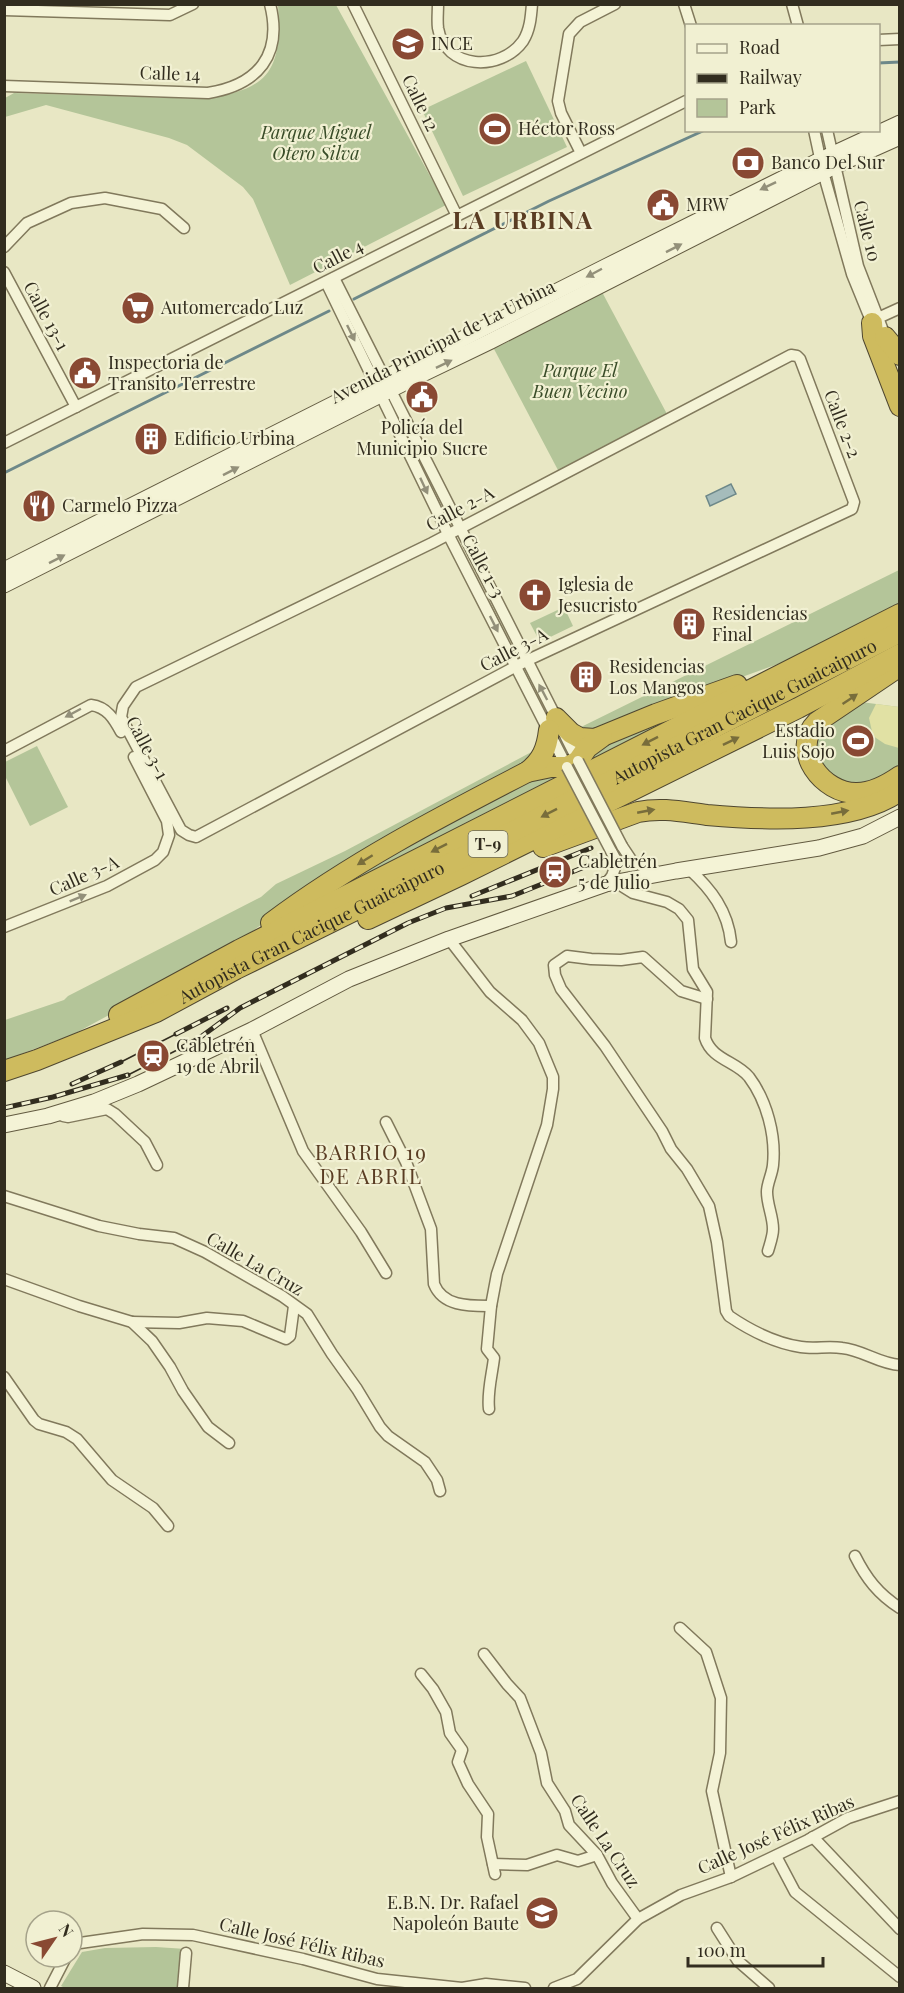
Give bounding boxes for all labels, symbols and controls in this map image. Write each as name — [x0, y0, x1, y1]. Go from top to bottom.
legend — [685, 24, 880, 132]
school or university icon: INCE — [390, 26, 426, 62]
place label: INCE — [431, 31, 473, 55]
text: Road — [739, 35, 780, 59]
street label: Calle 14 — [139, 60, 201, 86]
text: Railway — [739, 65, 802, 89]
street label: Calle 12 — [397, 70, 445, 135]
text: Park — [739, 95, 776, 119]
sports icon: Héctor Ross — [477, 111, 513, 147]
place label: Héctor Ross — [518, 116, 615, 140]
park label: Parque Miguel Otero Silva — [260, 120, 372, 165]
bank icon: Banco Del Sur — [730, 145, 766, 181]
place label: Banco Del Sur — [771, 150, 885, 174]
one-way arrow — [759, 181, 776, 191]
public building icon: MRW — [645, 187, 681, 223]
place label: MRW — [686, 192, 729, 216]
street label: Calle 10 — [849, 198, 887, 264]
district label: LA URBINA — [452, 203, 594, 235]
street label: Calle 4 — [308, 233, 367, 279]
one-way arrow — [666, 243, 683, 253]
one-way arrow — [585, 268, 602, 278]
street label: Avenida Principal de La Urbina — [325, 274, 559, 409]
street label: Calle 13-1 — [19, 277, 75, 355]
supermarket icon: Automercado Luz — [120, 290, 156, 326]
place label: Automercado Luz — [160, 295, 303, 319]
one-way arrow — [346, 324, 355, 341]
place label: Inspectoria de Transito Terrestre — [108, 350, 256, 395]
public building icon: Inspectoria de Transito Terrestre — [67, 355, 103, 391]
park label: Parque El Buen Vecino — [532, 358, 628, 403]
one-way arrow — [435, 359, 452, 368]
public building icon: Policía del Municipio Sucre — [404, 379, 440, 415]
street label: Calle 2-2 — [819, 386, 867, 461]
place label: Policía del Municipio Sucre — [356, 415, 488, 460]
building icon: Edificio Urbina — [133, 421, 169, 457]
place label: Edificio Urbina — [174, 426, 295, 450]
one-way arrow — [222, 466, 239, 475]
one-way arrow — [420, 477, 429, 494]
street label: Calle 2-A — [421, 480, 498, 536]
restaurant icon: Carmelo Pizza — [21, 488, 57, 524]
place label: Carmelo Pizza — [62, 493, 178, 517]
street label: Calle 1-3 — [457, 530, 511, 601]
one-way arrow — [49, 554, 66, 564]
place label: Iglesia de Jesucristo — [557, 572, 638, 617]
church icon: Iglesia de Jesucristo — [517, 577, 553, 613]
place label: Residencias Final — [712, 601, 807, 646]
building icon: Residencias Final — [671, 606, 707, 642]
one-way arrow — [489, 615, 499, 632]
street label: Calle 3-A — [475, 621, 552, 676]
street label: Autopista Gran Cacique Guaicaipuro — [607, 633, 881, 790]
place label: Residencias Los Mangos — [609, 654, 704, 699]
building icon: Residencias Los Mangos — [568, 659, 604, 695]
one-way arrow — [538, 683, 548, 700]
one-way arrow — [842, 694, 859, 705]
one-way arrow — [64, 708, 81, 718]
street label: Calle 3-1 — [121, 712, 175, 784]
place label: Estadio Luis Sojo — [762, 718, 835, 763]
sports icon: Estadio Luis Sojo — [840, 723, 876, 759]
one-way arrow — [642, 736, 659, 746]
one-way arrow — [722, 737, 739, 746]
one-way arrow — [637, 806, 656, 815]
one-way arrow — [831, 807, 850, 816]
one-way arrow — [540, 808, 557, 818]
road number: T-9 — [468, 831, 508, 857]
one-way arrow — [430, 843, 448, 853]
street label: Calle 3-A — [45, 849, 123, 901]
place label: Cabletrén 5 de Julio — [578, 849, 658, 894]
station icon: Cabletrén 5 de Julio — [537, 854, 573, 890]
street label: Autopista Gran Cacique Guaicaipuro — [173, 855, 448, 1009]
one-way arrow — [357, 855, 373, 866]
one-way arrow — [70, 893, 88, 903]
place label: Cabletrén 19 de Abril — [176, 1033, 260, 1078]
station icon: Cabletrén 19 de Abril — [135, 1038, 171, 1074]
district label: BARRIO 19 DE ABRIL — [315, 1137, 427, 1189]
street label: Calle La Cruz — [203, 1226, 308, 1301]
street label: Calle La Cruz — [566, 1789, 646, 1892]
street label: Calle José Félix Ribas — [693, 1789, 858, 1879]
place label: E.B.N. Dr. Rafael Napoleón Baute — [387, 1890, 519, 1935]
school or university icon: E.B.N. Dr. Rafael Napoleón Baute — [524, 1895, 560, 1931]
north arrow — [24, 1909, 84, 1969]
street label: Calle José Félix Ribas — [217, 1911, 387, 1973]
text: N — [55, 1919, 79, 1941]
scale bar — [688, 1930, 823, 1968]
text: 100 m — [697, 1938, 746, 1962]

